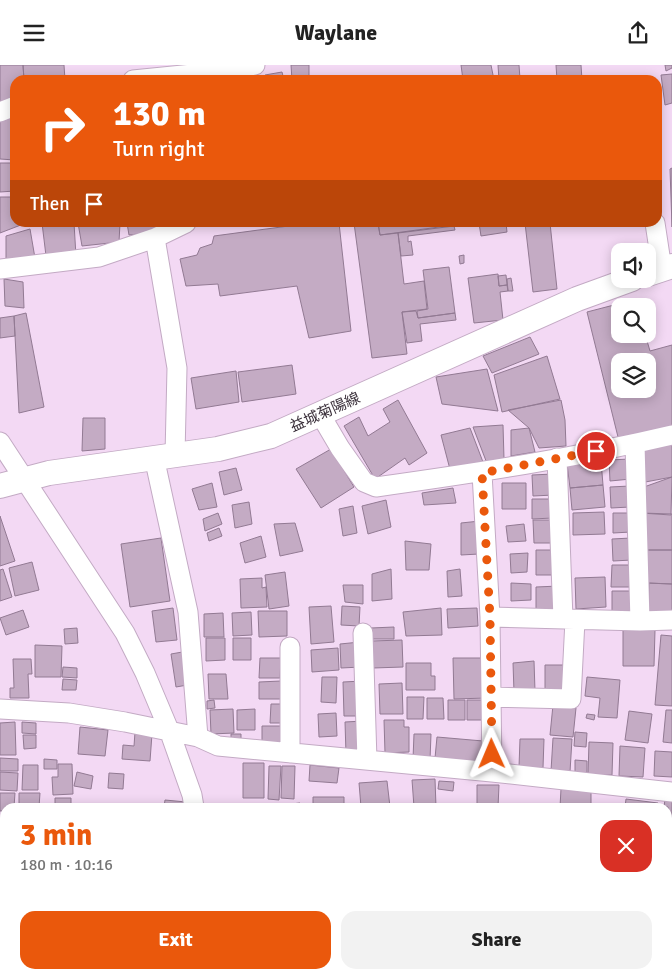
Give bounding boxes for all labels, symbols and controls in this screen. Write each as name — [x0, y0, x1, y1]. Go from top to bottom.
icon: menu — [20, 19, 48, 47]
text: Waylane — [295, 19, 377, 46]
icon: share — [624, 19, 652, 47]
text: 130 m — [113, 92, 206, 135]
icon: right — [30, 95, 95, 160]
text: Turn right — [113, 135, 205, 162]
icon: arrive — [80, 190, 108, 218]
text: Then — [30, 192, 70, 216]
map controls — [611, 243, 656, 398]
button: sound — [611, 243, 656, 288]
button: search — [611, 298, 656, 343]
button: layers — [611, 353, 656, 398]
street label: 益城菊陽線 — [287, 389, 363, 435]
pin — [575, 430, 617, 472]
icon: arrive — [582, 437, 610, 465]
position arrow — [465, 727, 517, 779]
text: 3 min — [20, 817, 92, 854]
button: close — [600, 820, 652, 872]
text: 180 m · 10:16 — [20, 855, 113, 875]
button: Exit — [20, 911, 331, 969]
button: Share — [341, 911, 652, 969]

